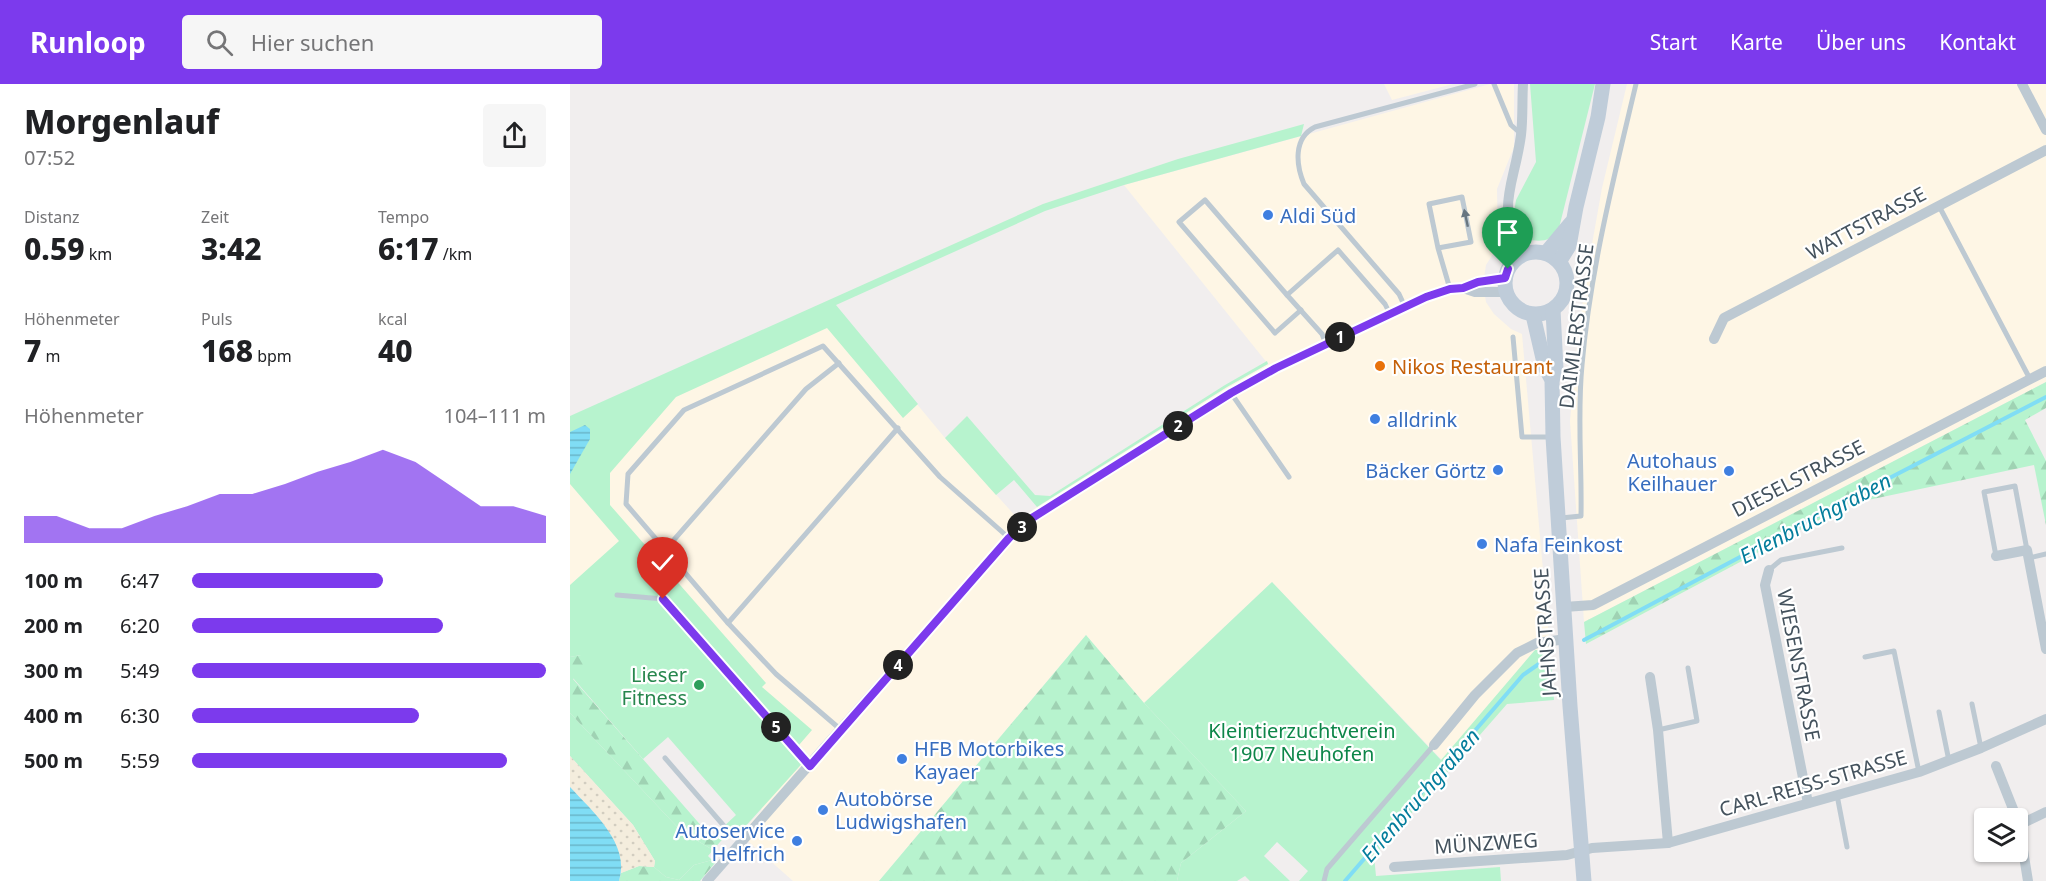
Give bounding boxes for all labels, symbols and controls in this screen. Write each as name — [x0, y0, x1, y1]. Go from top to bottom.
search box — [182, 15, 602, 69]
text: Runloop — [30, 23, 146, 61]
icon: search — [203, 26, 236, 59]
text: Hier suchen — [251, 27, 374, 57]
text: Start — [1650, 28, 1697, 56]
text: Karte — [1730, 28, 1783, 56]
text: Über uns — [1816, 28, 1906, 56]
text: Kontakt — [1939, 28, 2016, 56]
text: Morgenlauf — [24, 99, 219, 144]
button: share — [483, 104, 546, 167]
text: 07:52 — [24, 144, 75, 171]
street label: WATTSTRASSE — [1801, 180, 1931, 266]
place label: Aldi Süd — [1280, 202, 1356, 229]
text: Distanz — [24, 206, 80, 228]
text: Zeit — [201, 206, 229, 228]
text: Tempo — [378, 206, 429, 228]
pin — [1482, 207, 1533, 269]
marker: Aldi Süd — [1261, 208, 1275, 222]
one-way arrow — [1461, 208, 1470, 227]
icon: arrive — [1491, 216, 1524, 249]
text: 0.59 — [24, 228, 85, 269]
text: 3:42 — [201, 228, 262, 269]
text: 6:17 — [378, 228, 439, 269]
street label: DAIMLERSTRASSE — [1552, 242, 1600, 410]
text: km — [85, 243, 112, 265]
text: /km — [439, 243, 472, 265]
text: Höhenmeter — [24, 308, 120, 330]
text: Puls — [201, 308, 232, 330]
text: kcal — [378, 308, 407, 330]
pin: 1 — [1325, 322, 1355, 352]
text: 1 — [1335, 326, 1345, 348]
text: 7 — [24, 330, 41, 371]
text: 168 — [201, 330, 253, 371]
text: 40 — [378, 330, 413, 371]
text: m — [41, 345, 60, 367]
text: bpm — [253, 345, 292, 367]
place label: Nikos Restaurant — [1392, 353, 1553, 380]
marker: Nikos Restaurant — [1373, 359, 1387, 373]
text: Höhenmeter — [24, 402, 144, 429]
text: 104–111 m — [443, 402, 546, 429]
place label: alldrink — [1387, 406, 1458, 433]
pin: 2 — [1163, 411, 1193, 441]
marker: alldrink — [1368, 412, 1382, 426]
text: 2 — [1173, 415, 1183, 437]
street label: DIESELSTRASSE — [1727, 433, 1869, 523]
place label: Autohaus Keilhauer — [1627, 447, 1717, 497]
place label: Bäcker Görtz — [1365, 457, 1486, 484]
marker: Bäcker Görtz — [1491, 463, 1505, 477]
marker: Autohaus Keilhauer — [1722, 464, 1736, 478]
water label: Erlenbruchgraben — [1734, 466, 1896, 570]
pin: 3 — [1007, 512, 1037, 542]
text: 3 — [1017, 516, 1027, 538]
place label: Nafa Feinkost — [1494, 531, 1622, 558]
pin — [637, 537, 688, 599]
marker: Nafa Feinkost — [1475, 537, 1489, 551]
icon: check — [646, 546, 679, 579]
text: 100 m — [24, 567, 83, 594]
text: 6:47 — [120, 567, 160, 594]
street label: JAHNSTRASSE — [1527, 567, 1563, 699]
street label: WIESENSTRASSE — [1771, 587, 1827, 743]
text: 200 m — [24, 612, 83, 639]
text: 6:20 — [120, 612, 160, 639]
pin: 4 — [883, 650, 913, 680]
text: 4 — [893, 654, 903, 676]
text: 300 m — [24, 657, 83, 684]
text: 5:49 — [120, 657, 160, 684]
place label: Lieser Fitness — [621, 661, 687, 711]
marker: Lieser Fitness — [692, 678, 706, 692]
text: 400 m — [24, 702, 83, 729]
text: 6:30 — [120, 702, 160, 729]
pin: 5 — [761, 712, 791, 742]
text: 5 — [771, 716, 781, 738]
park label: Kleintierzuchtverein 1907 Neuhofen — [1208, 717, 1396, 767]
water label: Erlenbruchgraben — [1354, 722, 1486, 868]
place label: HFB Motorbikes Kayaer — [914, 735, 1064, 785]
street label: CARL-REISS-STRASSE — [1716, 743, 1910, 823]
text: 500 m — [24, 747, 83, 774]
text: 5:59 — [120, 747, 160, 774]
marker: HFB Motorbikes Kayaer — [895, 752, 909, 766]
place label: Autobörse Ludwigshafen — [835, 785, 967, 835]
marker: Autobörse Ludwigshafen — [816, 803, 830, 817]
map controls — [1974, 808, 2028, 862]
button: layers — [1974, 808, 2028, 862]
place label: Autoservice Helfrich — [675, 817, 785, 867]
street label: MÜNZWEG — [1433, 826, 1539, 860]
marker: Autoservice Helfrich — [790, 834, 804, 848]

